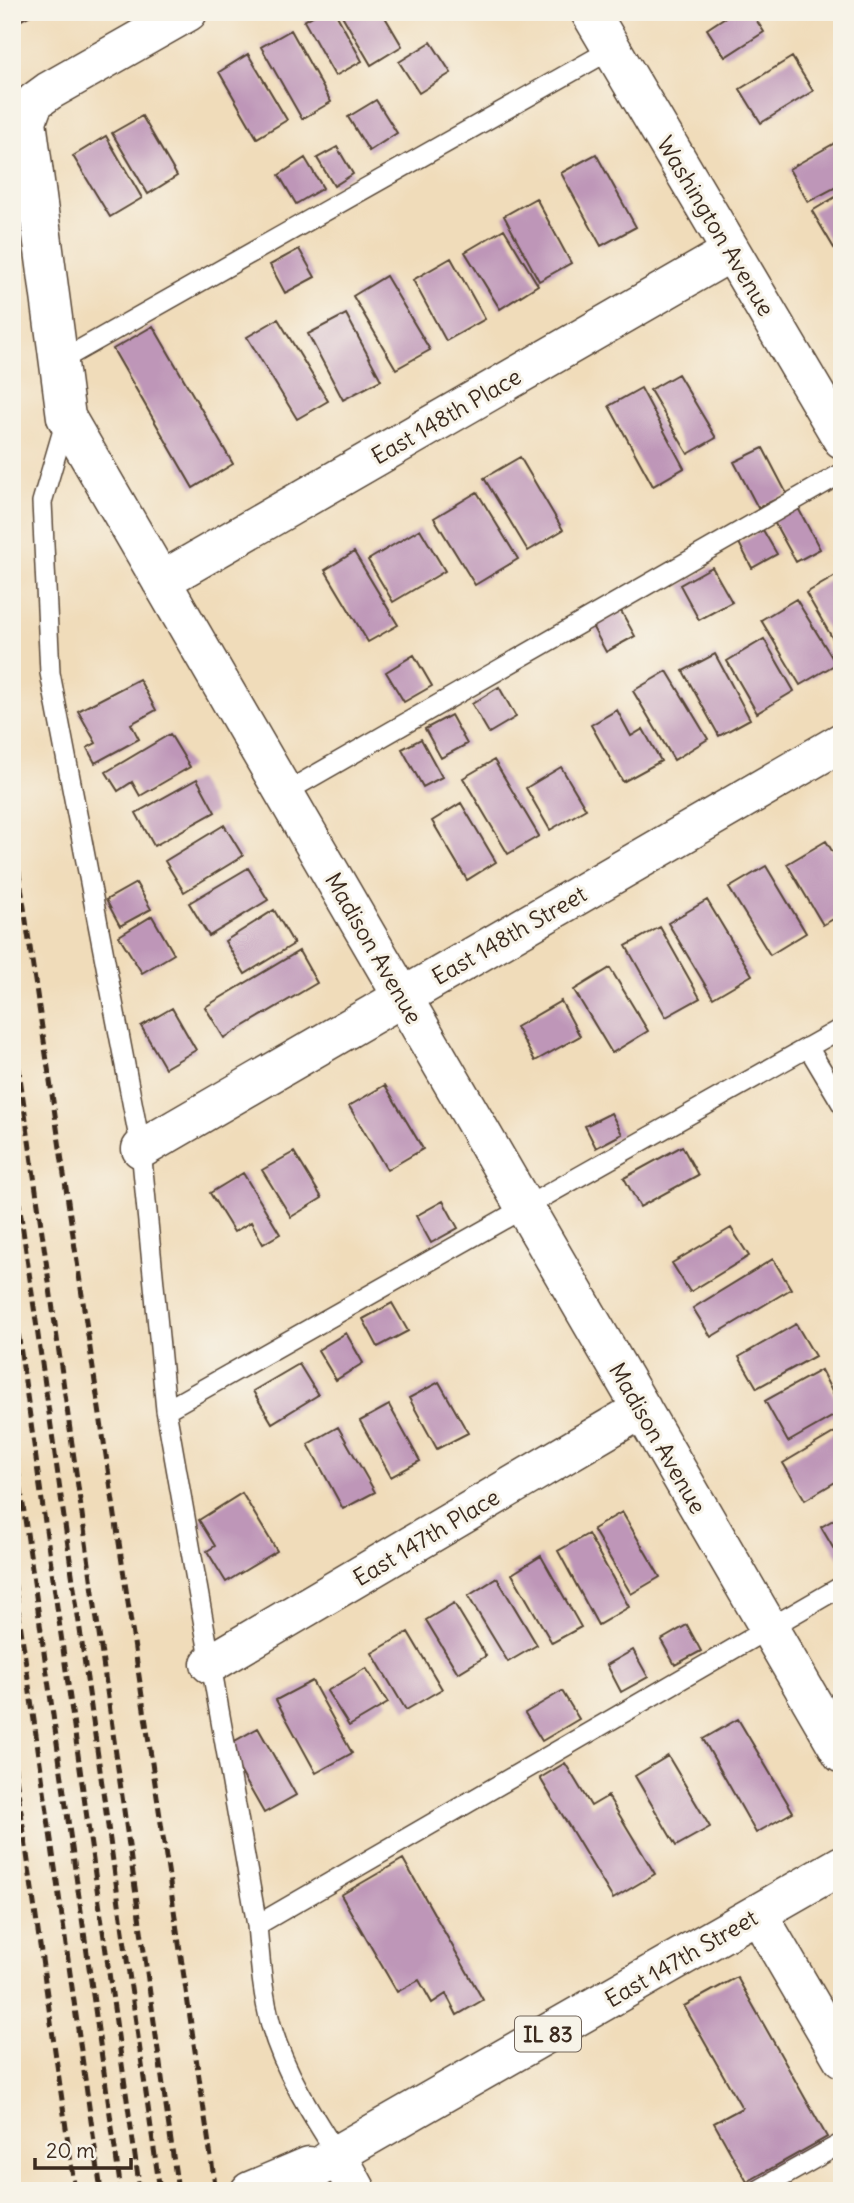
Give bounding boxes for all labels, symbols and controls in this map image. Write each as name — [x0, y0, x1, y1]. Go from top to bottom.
street label: Washington Avenue — [651, 131, 781, 321]
street label: East 148th Place — [366, 361, 526, 471]
street label: Madison Avenue — [319, 867, 429, 1029]
street label: East 148th Street — [427, 879, 592, 991]
street label: Madison Avenue — [603, 1357, 713, 1519]
street label: East 147th Place — [348, 1482, 504, 1592]
street label: East 147th Street — [600, 1902, 763, 2013]
road number: IL 83 — [515, 2016, 581, 2052]
scale bar — [35, 2126, 131, 2170]
text: 20 m — [46, 2137, 95, 2164]

